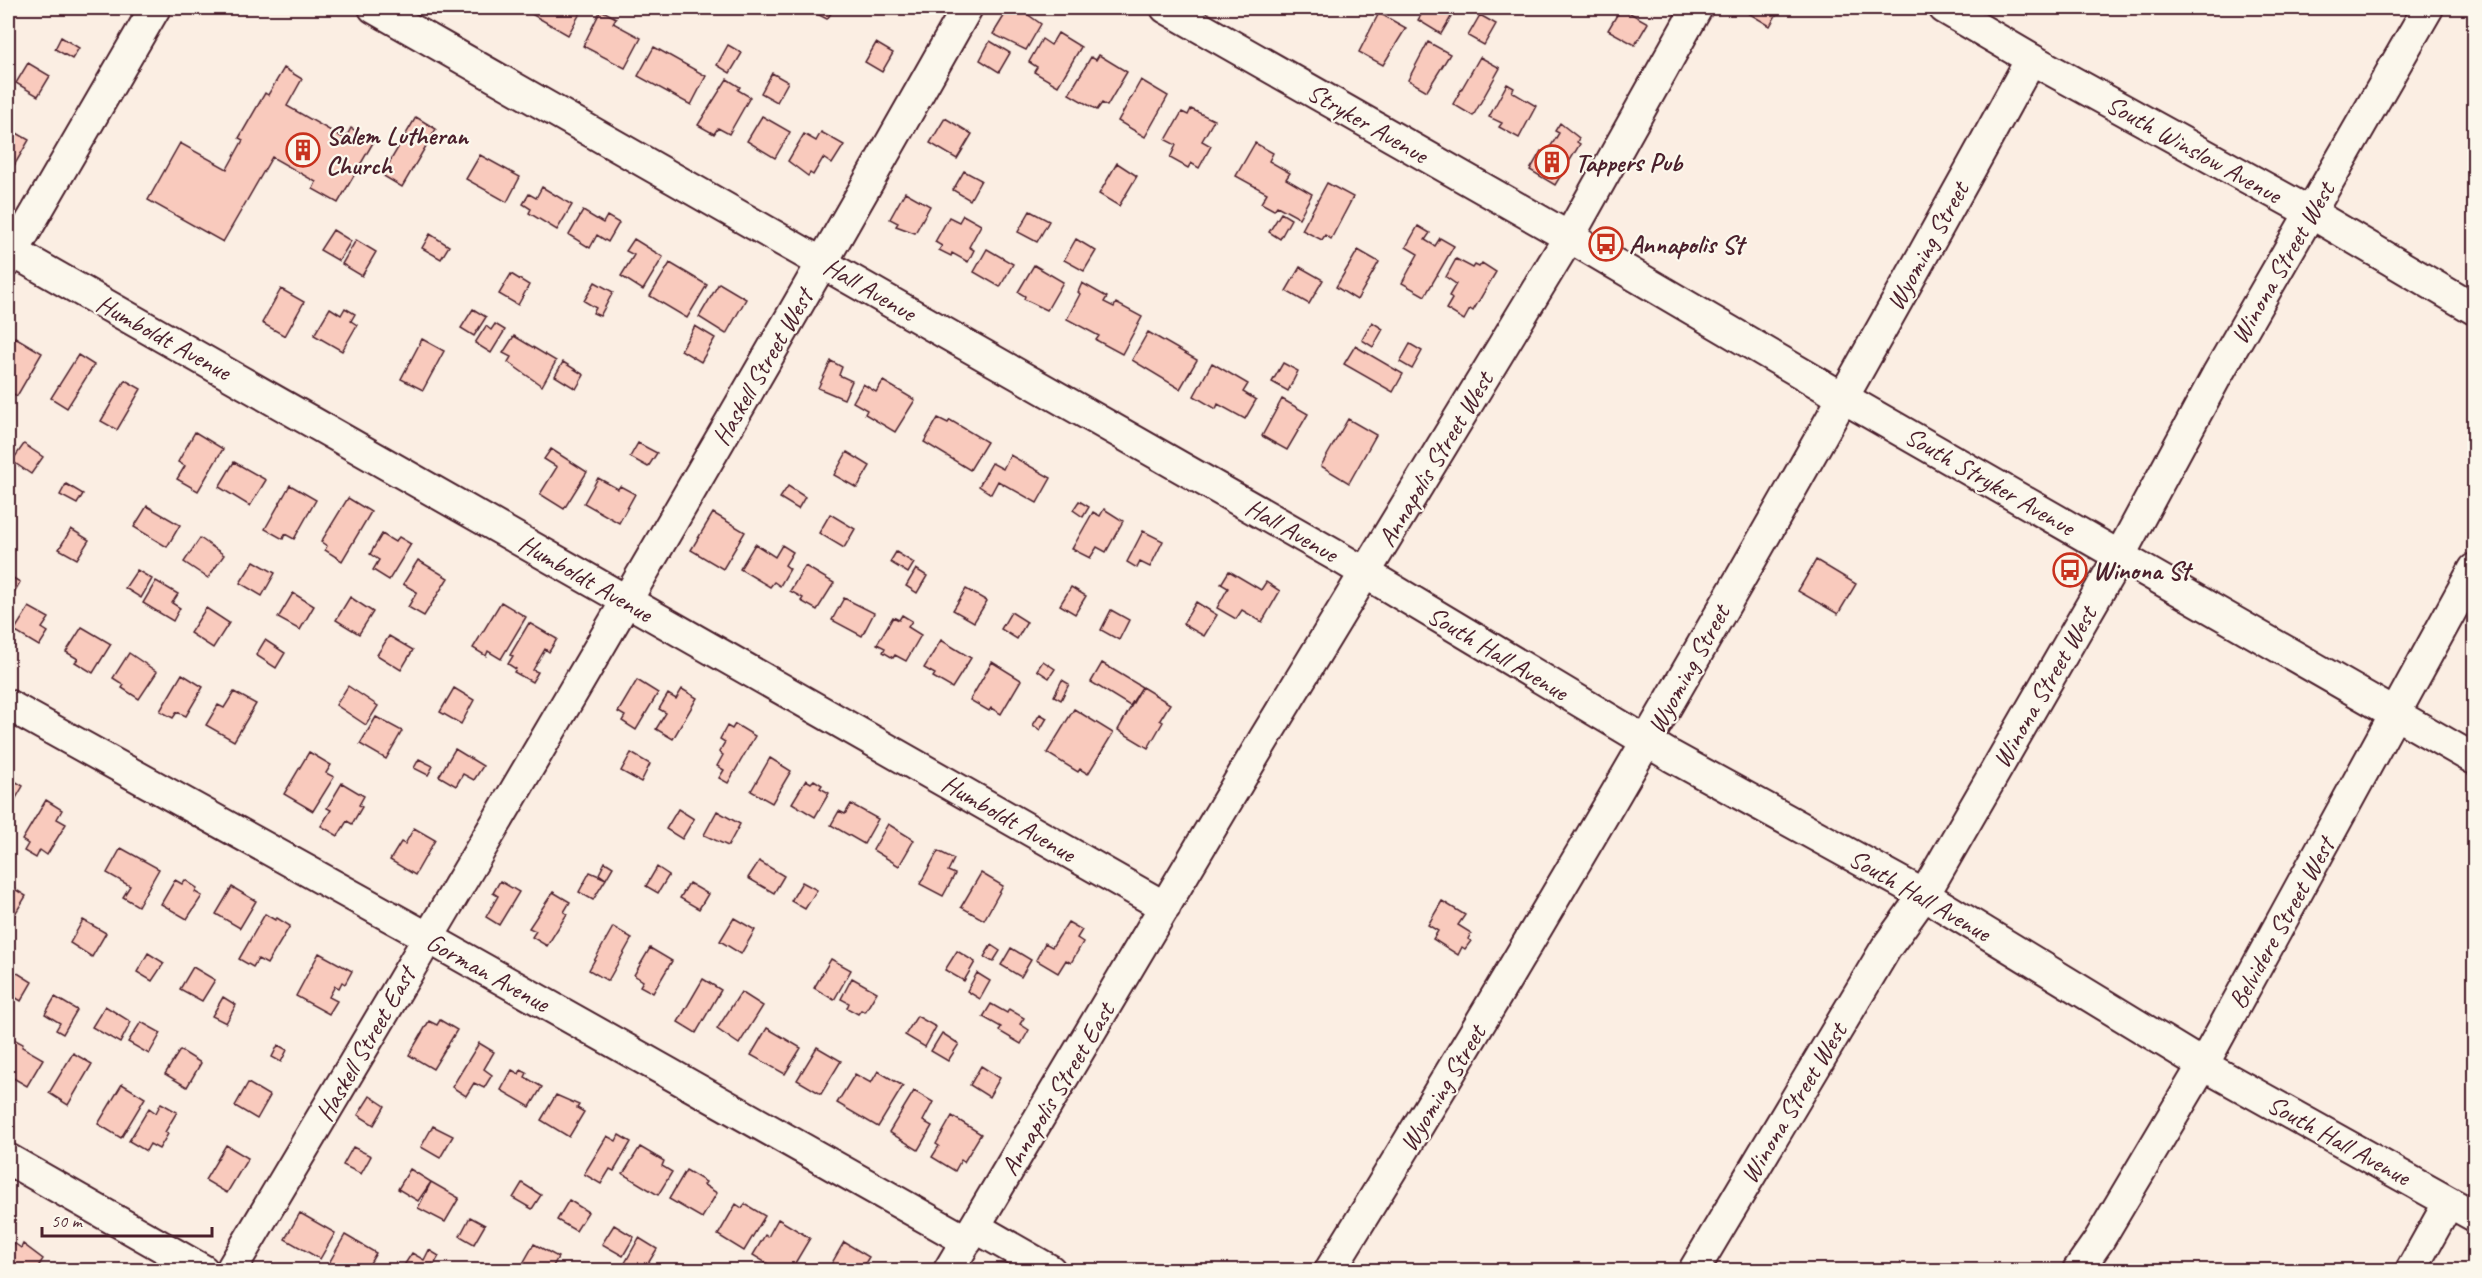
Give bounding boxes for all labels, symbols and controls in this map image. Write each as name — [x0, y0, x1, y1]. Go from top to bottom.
street label: Stryker Avenue — [1302, 76, 1436, 172]
street label: South Winslow Avenue — [2100, 88, 2289, 212]
place label: Salem Lutheran Church — [326, 119, 470, 182]
building icon: Salem Lutheran Church — [285, 132, 321, 168]
building icon: Tappers Pub — [1534, 144, 1570, 180]
place label: Tappers Pub — [1575, 146, 1684, 179]
street label: Wyoming Street — [1879, 174, 1977, 316]
street label: Winona Street West — [2223, 175, 2343, 350]
bus stop icon: Annapolis St — [1588, 226, 1624, 262]
place label: Annapolis St — [1629, 228, 1748, 261]
street label: Hall Avenue — [818, 250, 924, 330]
street label: Haskell Street West — [704, 280, 822, 451]
street label: Humboldt Avenue — [91, 287, 238, 389]
street label: Annapolis Street West — [1370, 364, 1502, 553]
street label: South Stryker Avenue — [1899, 419, 2083, 545]
street label: Hall Avenue — [1240, 491, 1346, 571]
street label: Humboldt Avenue — [513, 527, 660, 631]
bus stop icon: Winona St — [2052, 552, 2088, 588]
place label: Winona St — [2093, 554, 2194, 587]
street label: Wyoming Street — [1640, 597, 1738, 739]
street label: South Hall Avenue — [1421, 599, 1575, 709]
street label: Winona Street West — [1985, 599, 2105, 774]
street label: Humboldt Avenue — [936, 767, 1083, 871]
street label: Belvidere Street West — [2221, 829, 2344, 1014]
street label: South Hall Avenue — [1843, 842, 1998, 950]
street label: Gorman Avenue — [421, 925, 556, 1020]
street label: Haskell Street East — [308, 959, 424, 1127]
street label: Annapolis Street East — [993, 995, 1123, 1181]
street label: Winona Street West — [1733, 1015, 1855, 1189]
street label: Wyoming Street — [1392, 1017, 1494, 1157]
street label: South Hall Avenue — [2262, 1088, 2417, 1194]
scale bar — [42, 1200, 212, 1238]
text: 50 m — [51, 1210, 84, 1232]

